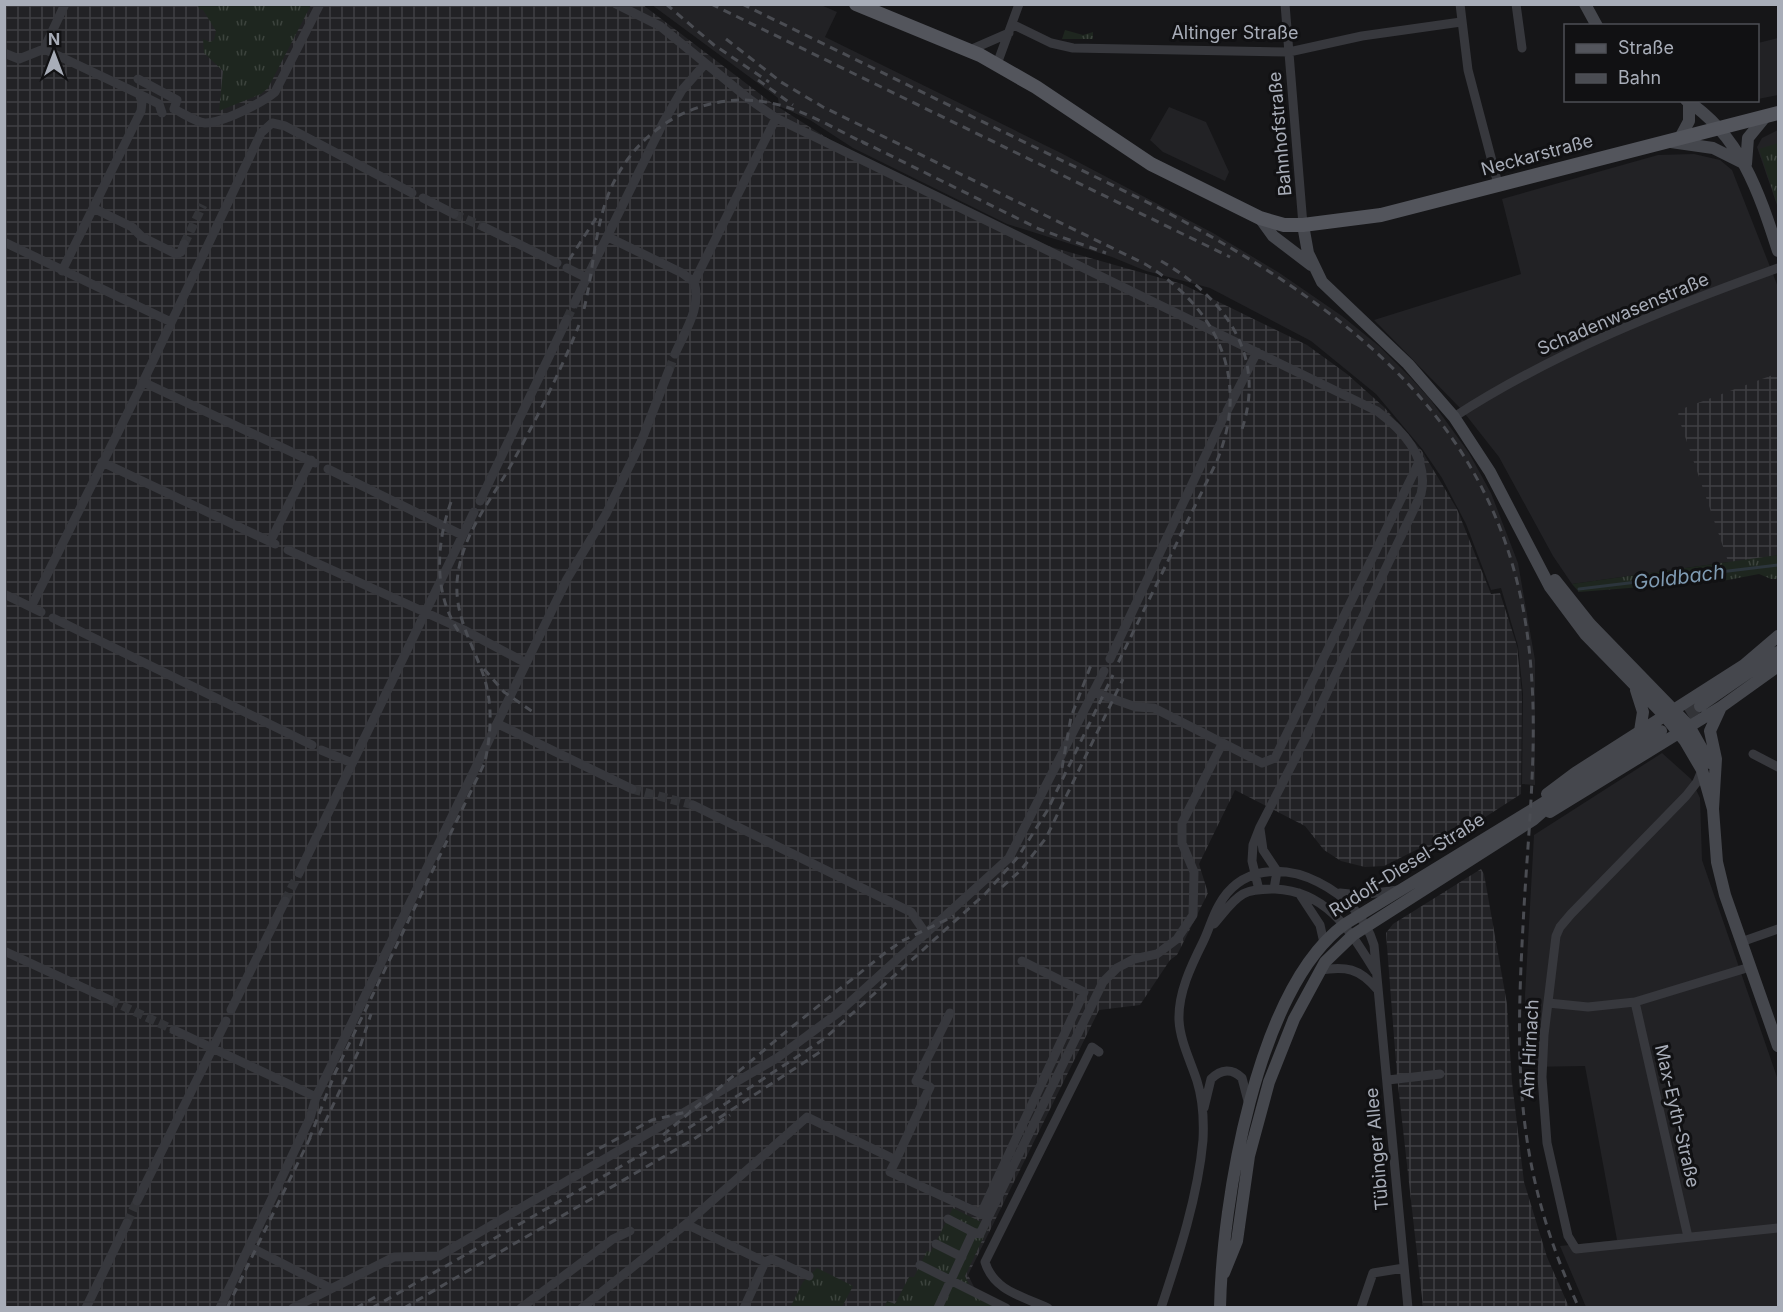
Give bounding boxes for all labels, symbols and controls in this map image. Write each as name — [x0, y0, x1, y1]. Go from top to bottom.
street label: Altinger Straße — [1171, 22, 1299, 43]
north arrow — [24, 24, 84, 84]
legend — [1564, 24, 1759, 102]
text: N — [48, 29, 60, 49]
text: Straße — [1618, 37, 1674, 58]
text: Bahn — [1618, 67, 1661, 88]
street label: Bahnhofstraße — [1264, 71, 1295, 197]
street label: Neckarstraße — [1479, 129, 1595, 180]
street label: Schadenwasenstraße — [1534, 268, 1712, 359]
water label: Goldbach — [1632, 559, 1726, 595]
street label: Rudolf-Diesel-Straße — [1325, 808, 1488, 921]
street label: Am Hirnach — [1516, 999, 1543, 1099]
street label: Max-Eyth-Straße — [1651, 1042, 1704, 1189]
street label: Tübinger Allee — [1361, 1087, 1392, 1211]

